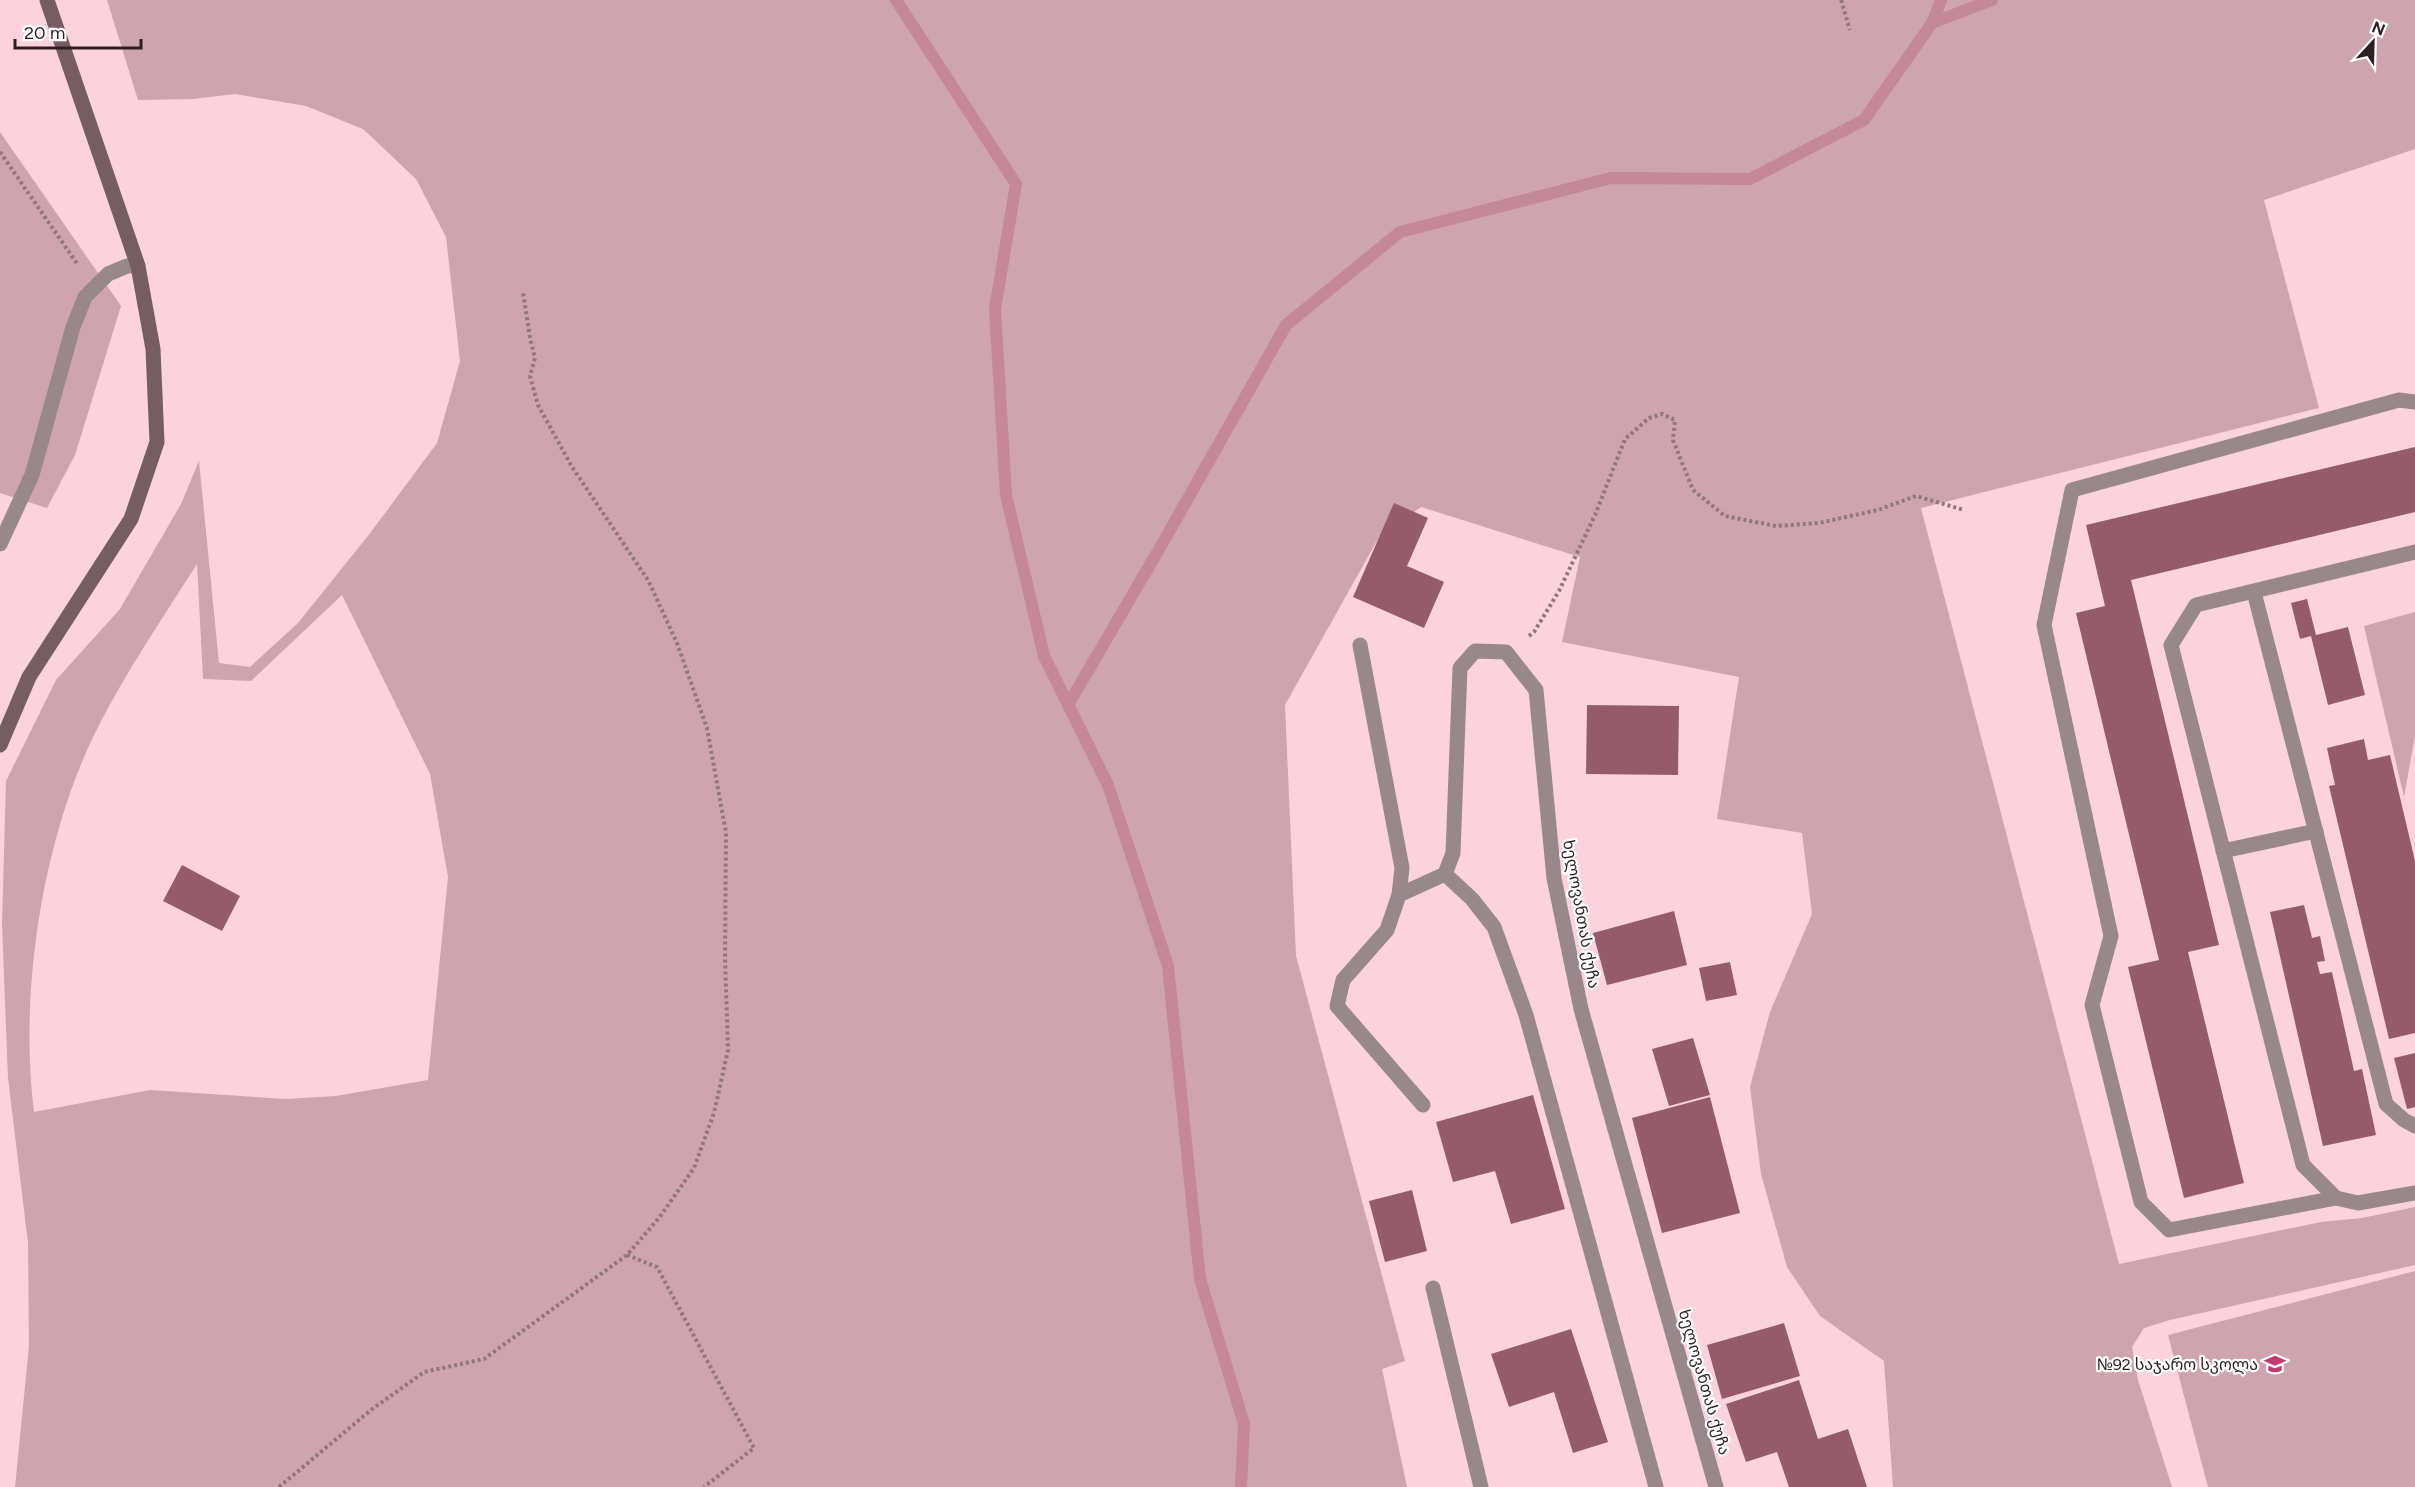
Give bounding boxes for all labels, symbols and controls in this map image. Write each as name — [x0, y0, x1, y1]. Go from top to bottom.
scale bar — [15, 12, 141, 50]
north arrow — [2343, 12, 2403, 72]
text: N — [2369, 17, 2388, 40]
text: 20 m — [24, 22, 65, 44]
street label: ხელოვანთას ქუჩა — [1558, 838, 1604, 990]
street label: ხელოვანთას ქუჩა — [1674, 1307, 1734, 1457]
school or university icon: №92 საჯარო სკოლა — [2263, 1352, 2287, 1376]
place label: №92 საჯარო სკოლა — [2096, 1355, 2258, 1375]

